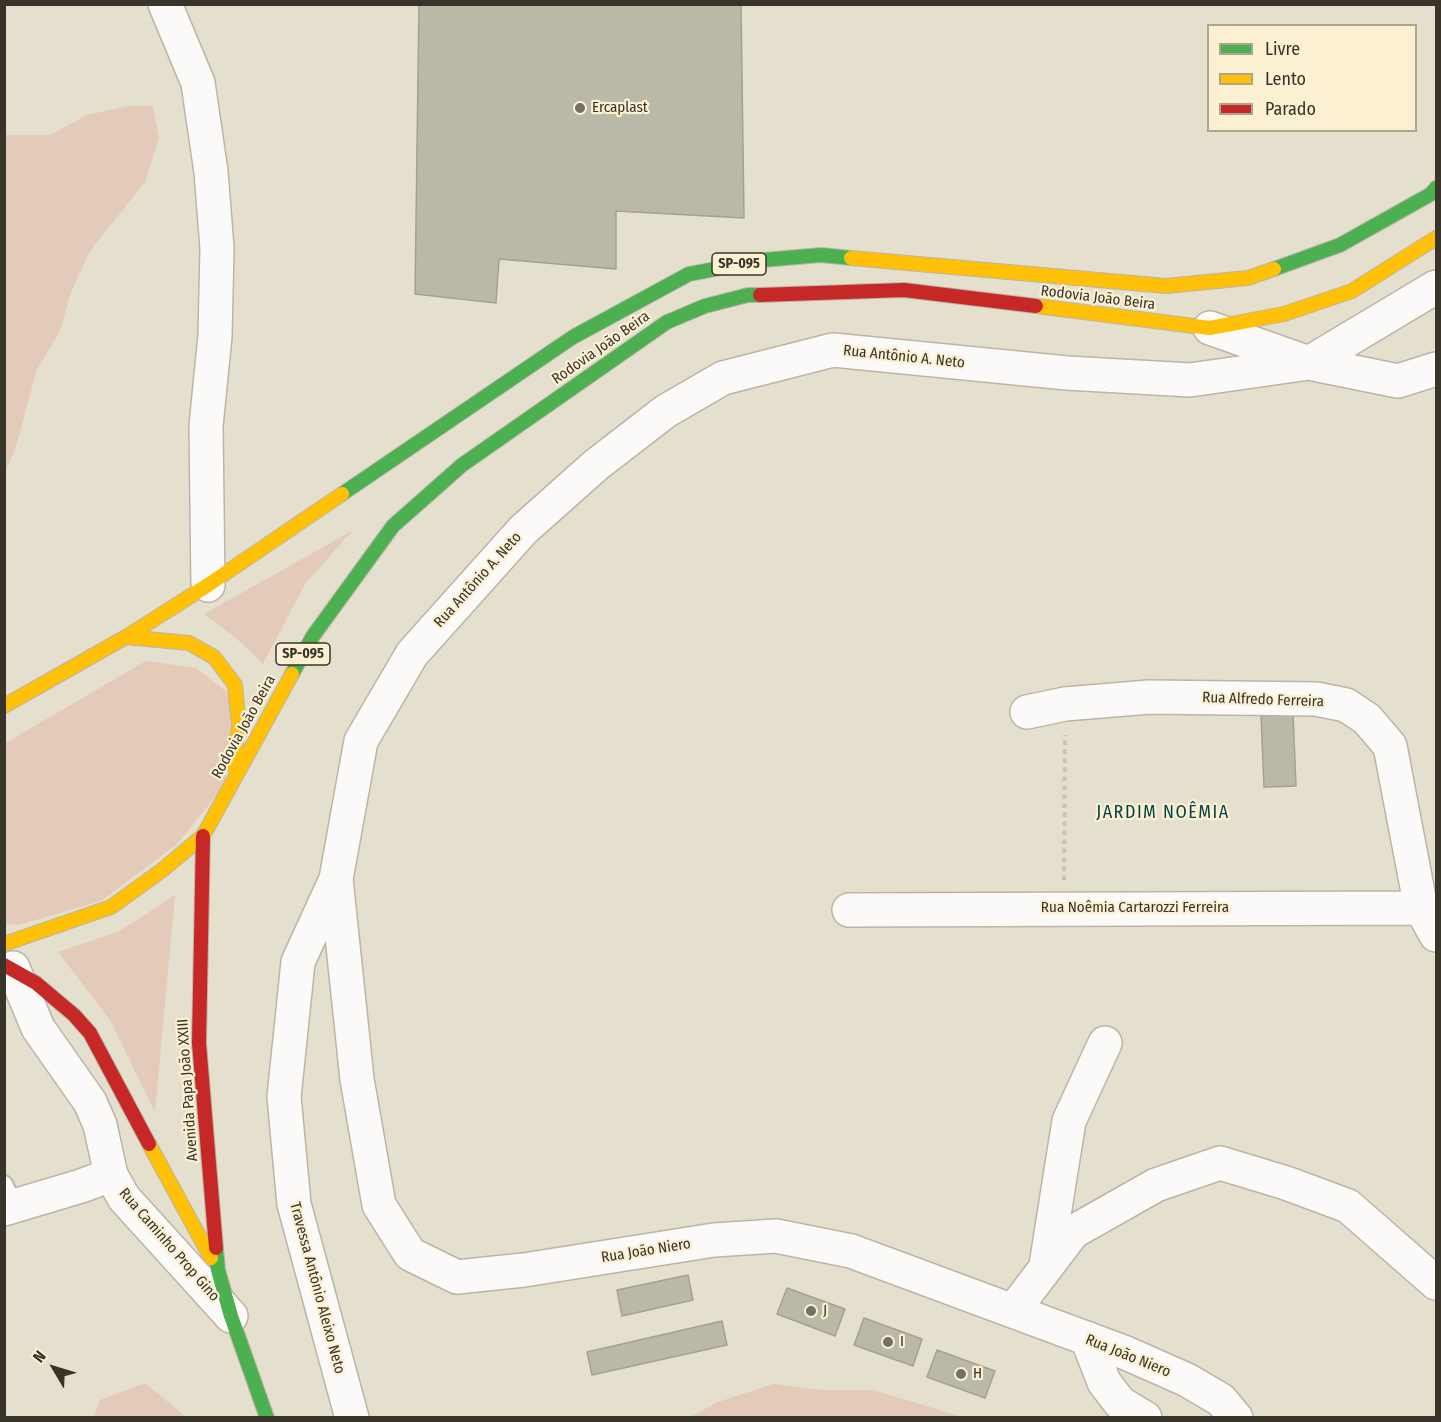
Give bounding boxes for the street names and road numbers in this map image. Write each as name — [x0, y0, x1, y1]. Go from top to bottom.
road number: SP-095 — [712, 253, 766, 275]
street label: Rodovia João Beira — [1040, 282, 1156, 314]
street label: Rodovia João Beira — [549, 308, 653, 388]
street label: Rua Antônio A. Neto — [842, 342, 966, 372]
street label: Rua Antônio A. Neto — [430, 529, 526, 631]
road number: SP-095 — [276, 643, 330, 665]
street label: Rodovia João Beira — [208, 672, 280, 782]
street label: Rua Alfredo Ferreira — [1202, 689, 1324, 711]
street label: Rua Noêmia Cartarozzi Ferreira — [1041, 899, 1229, 917]
street label: Avenida Papa João XXIII — [174, 1018, 202, 1162]
street label: Rua Caminho Prop Gino — [115, 1185, 223, 1305]
street label: Travessa Antônio Aleixo Neto — [285, 1200, 349, 1376]
street label: Rua João Niero — [600, 1235, 692, 1267]
street label: Rua João Niero — [1083, 1331, 1173, 1381]

